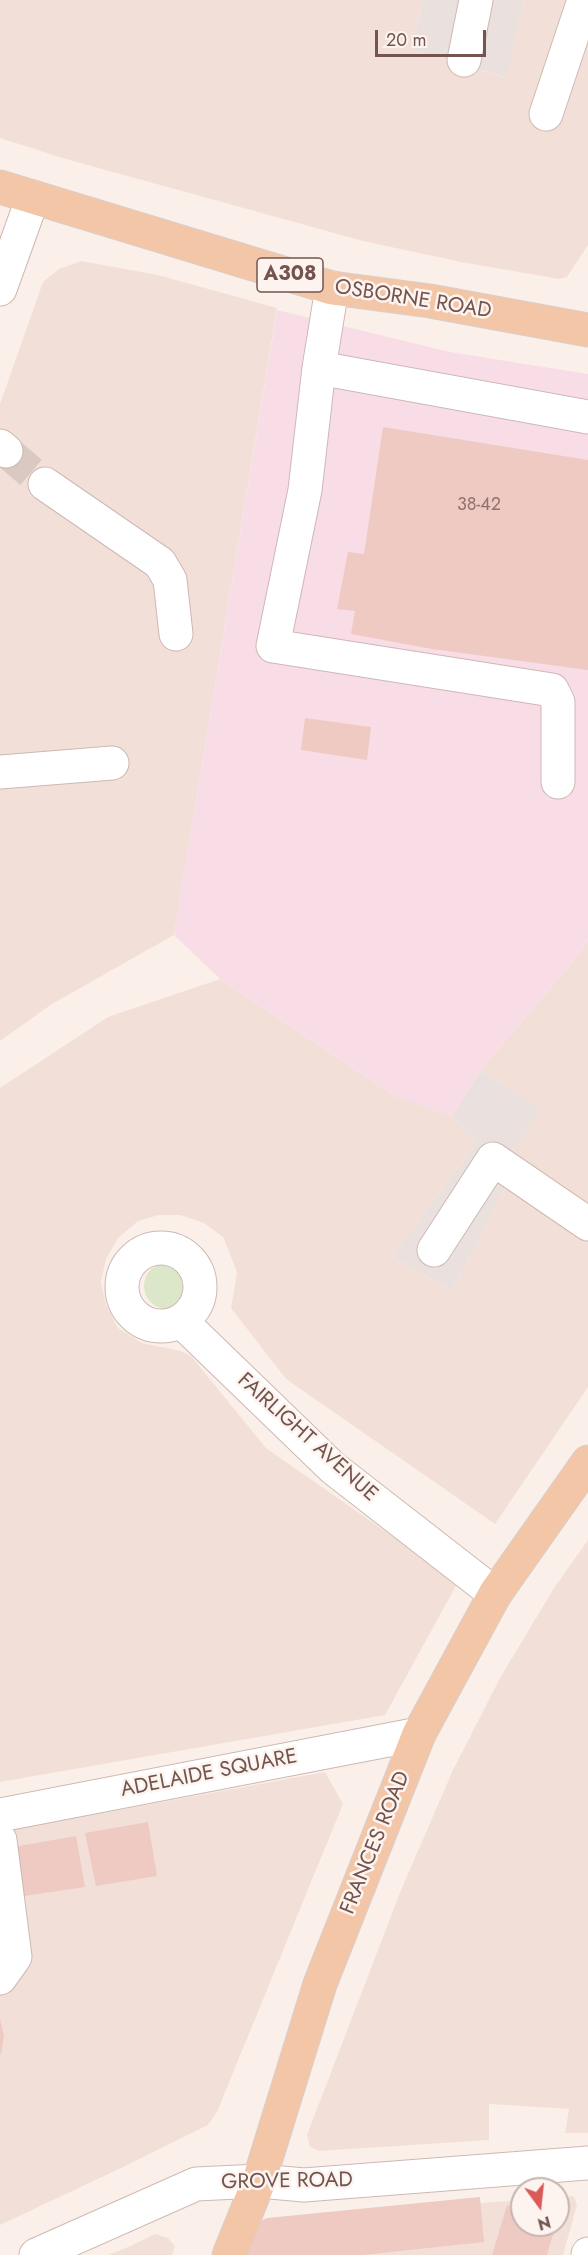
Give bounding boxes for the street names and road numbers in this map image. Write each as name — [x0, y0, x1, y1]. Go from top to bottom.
road number: A308 — [257, 258, 323, 292]
street label: OSBORNE ROAD — [333, 275, 493, 325]
street label: FAIRLIGHT AVENUE — [232, 1368, 382, 1508]
street label: ADELAIDE SQUARE — [119, 1745, 299, 1803]
street label: FRANCES ROAD — [336, 1768, 416, 1918]
street label: GROVE ROAD — [221, 2168, 353, 2196]

